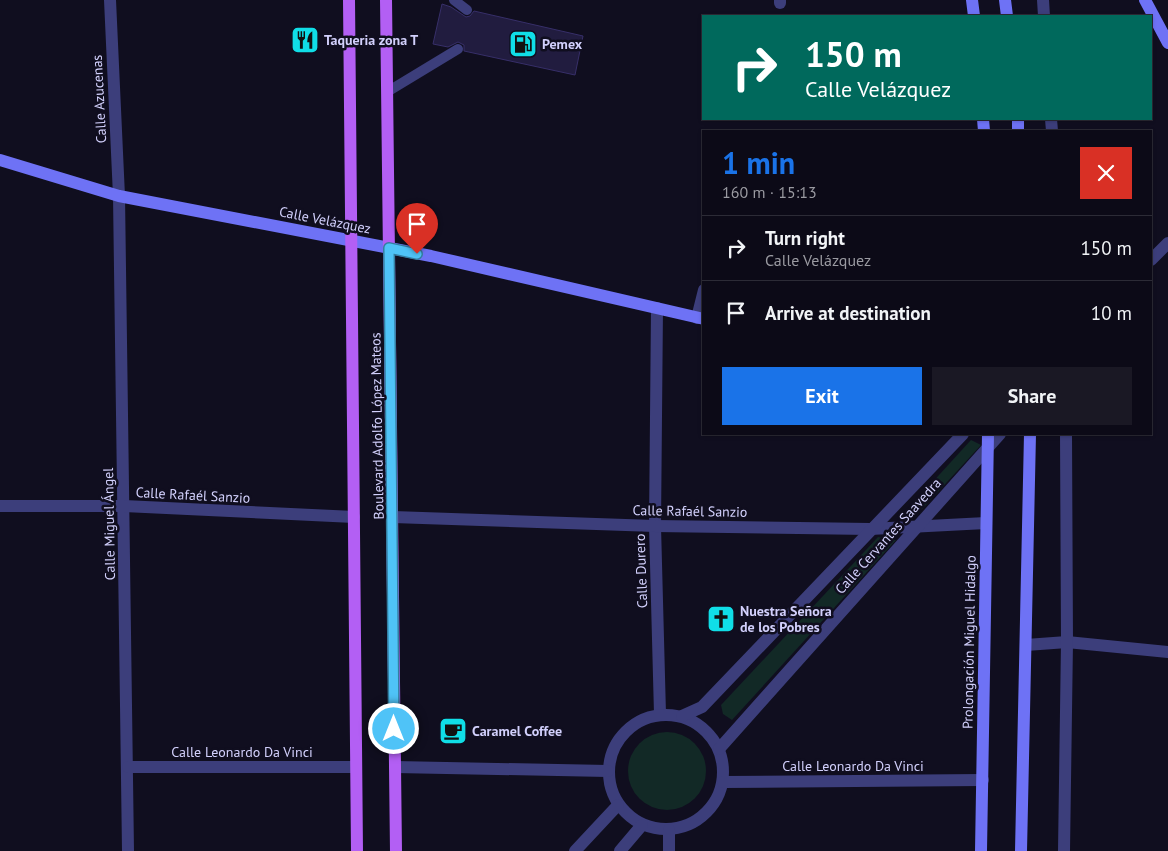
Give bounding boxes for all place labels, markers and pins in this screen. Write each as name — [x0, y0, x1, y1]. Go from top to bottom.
restaurant icon: Taqueria zona T — [290, 25, 320, 55]
fuel station icon: Pemex — [508, 29, 538, 59]
place label: Taqueria zona T — [324, 31, 418, 49]
place label: Pemex — [542, 35, 583, 53]
pin — [396, 203, 438, 254]
place label: Nuestra Señora de los Pobres — [740, 602, 832, 636]
church icon: Nuestra Señora de los Pobres — [706, 604, 736, 634]
cafe icon: Caramel Coffee — [438, 716, 468, 746]
place label: Caramel Coffee — [472, 722, 562, 740]

